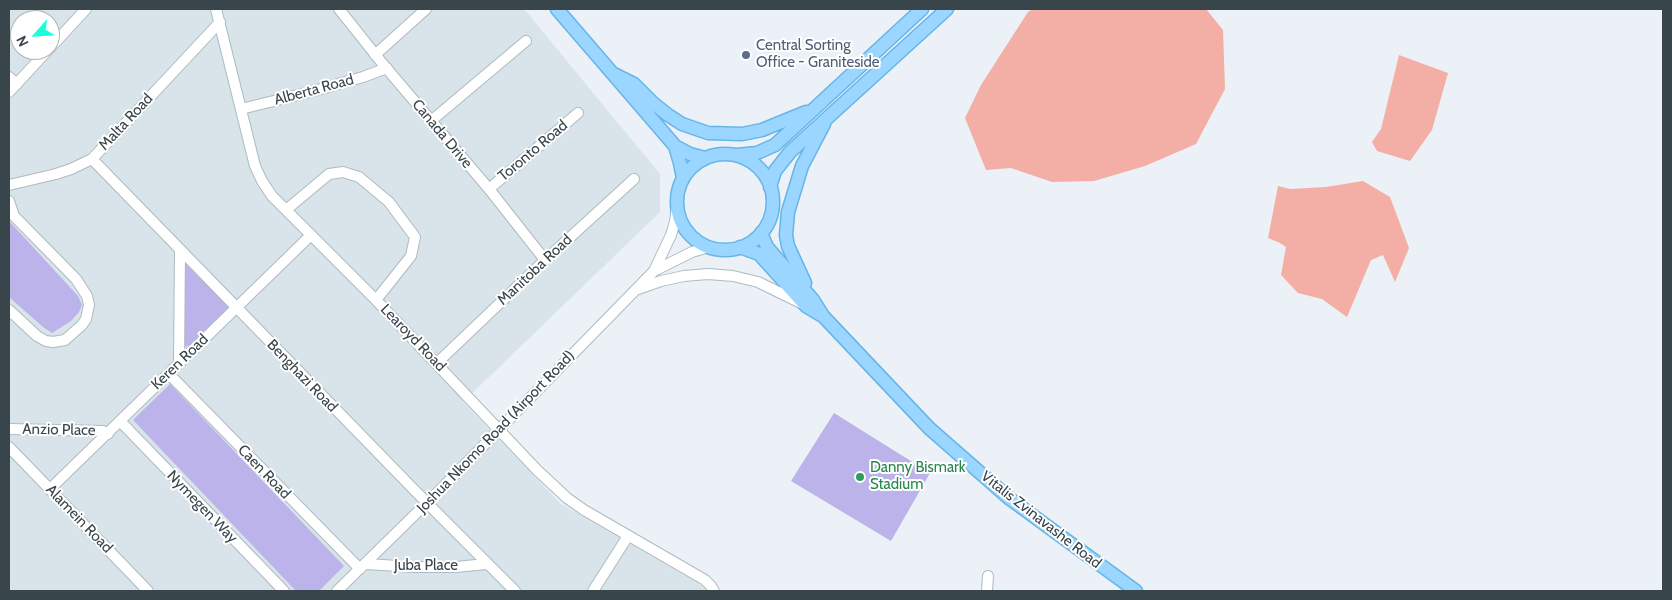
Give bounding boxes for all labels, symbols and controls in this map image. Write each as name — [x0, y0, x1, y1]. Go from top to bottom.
north arrow — [10, 10, 60, 60]
text: N — [12, 33, 33, 50]
place label: Central Sorting Office - Graniteside — [756, 37, 880, 72]
marker: Central Sorting Office - Graniteside — [740, 49, 752, 61]
street label: Alberta Road — [272, 71, 356, 109]
street label: Malta Road — [95, 90, 157, 154]
street label: Canada Drive — [408, 96, 476, 172]
street label: Toronto Road — [495, 117, 571, 185]
street label: Manitoba Road — [494, 231, 576, 309]
street label: Learoyd Road — [376, 301, 450, 375]
street label: Keren Road — [148, 330, 212, 394]
street label: Benghazi Road — [263, 336, 341, 416]
street label: Joshua Nkomo Road (Airport Road) — [413, 347, 579, 517]
street label: Anzio Place — [22, 420, 96, 440]
street label: Caen Road — [234, 441, 294, 503]
place label: Danny Bismark Stadium — [870, 459, 966, 494]
street label: Nymegen Way — [163, 467, 241, 547]
street label: Vitalis Zvinavashe Road — [977, 467, 1105, 573]
marker: Danny Bismark Stadium — [854, 471, 866, 483]
street label: Alamein Road — [42, 481, 116, 557]
street label: Juba Place — [394, 557, 458, 575]

